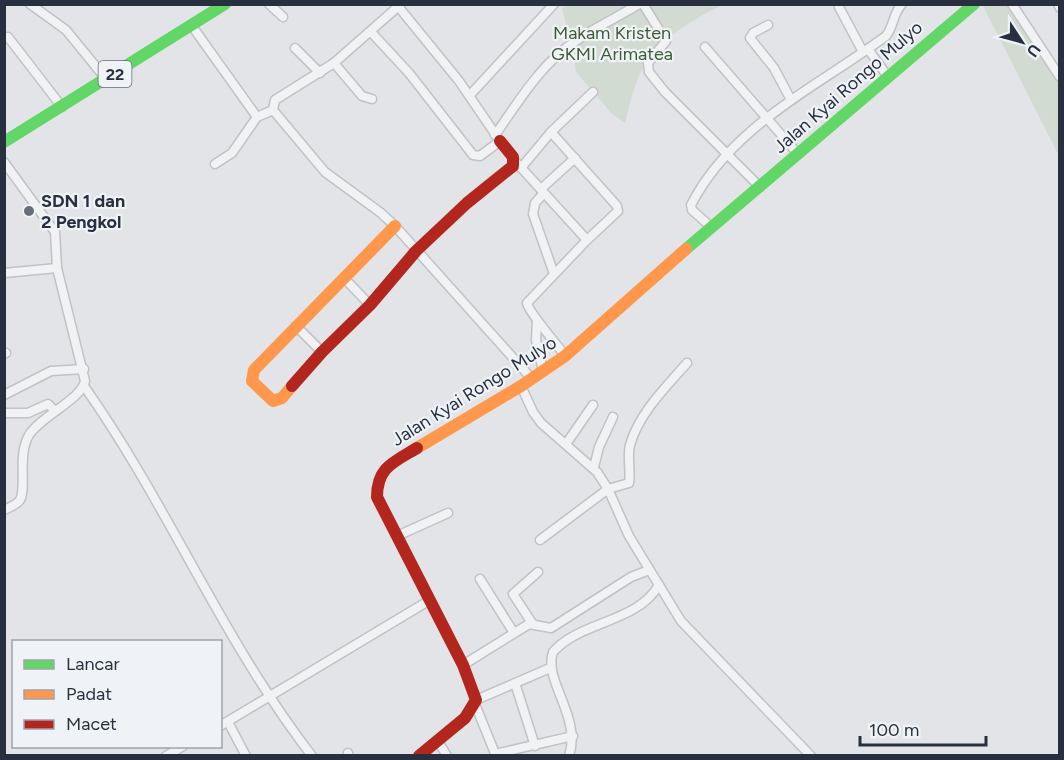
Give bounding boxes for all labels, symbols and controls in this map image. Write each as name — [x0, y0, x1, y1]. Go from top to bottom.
north arrow — [992, 12, 1052, 72]
street label: Jalan Kyai Rongo Mulyo — [769, 16, 927, 158]
park label: Makam Kristen GKMI Arimatea — [551, 22, 673, 65]
text: U — [1023, 40, 1045, 61]
road number: 22 — [98, 61, 132, 87]
place label: SDN 1 dan 2 Pengkol — [41, 190, 125, 233]
marker: SDN 1 dan 2 Pengkol — [22, 204, 36, 218]
street label: Jalan Kyai Rongo Mulyo — [388, 331, 560, 451]
legend — [12, 640, 222, 748]
text: Lancar — [66, 653, 120, 675]
text: Padat — [66, 683, 112, 705]
scale bar — [860, 709, 986, 747]
text: Macet — [66, 713, 117, 735]
text: 100 m — [869, 719, 919, 741]

